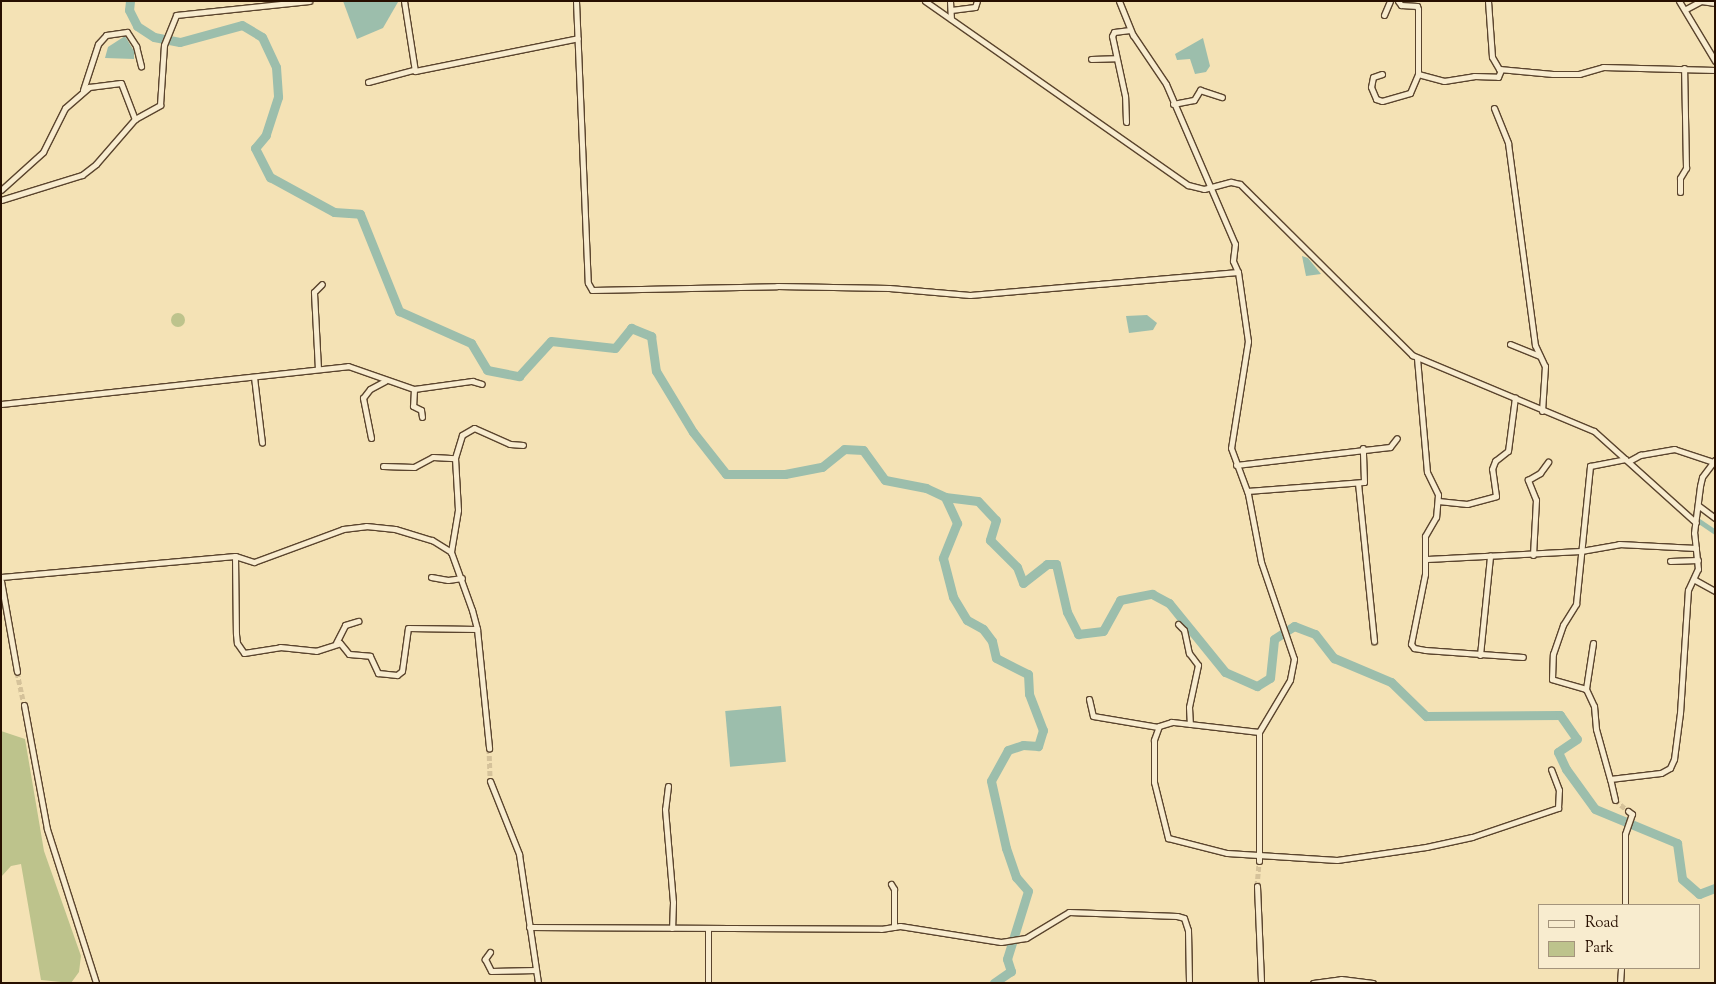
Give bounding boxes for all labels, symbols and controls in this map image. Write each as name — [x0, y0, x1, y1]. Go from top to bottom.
legend — [1538, 904, 1701, 969]
text: Road — [1585, 913, 1619, 934]
text: Park — [1585, 938, 1614, 959]

